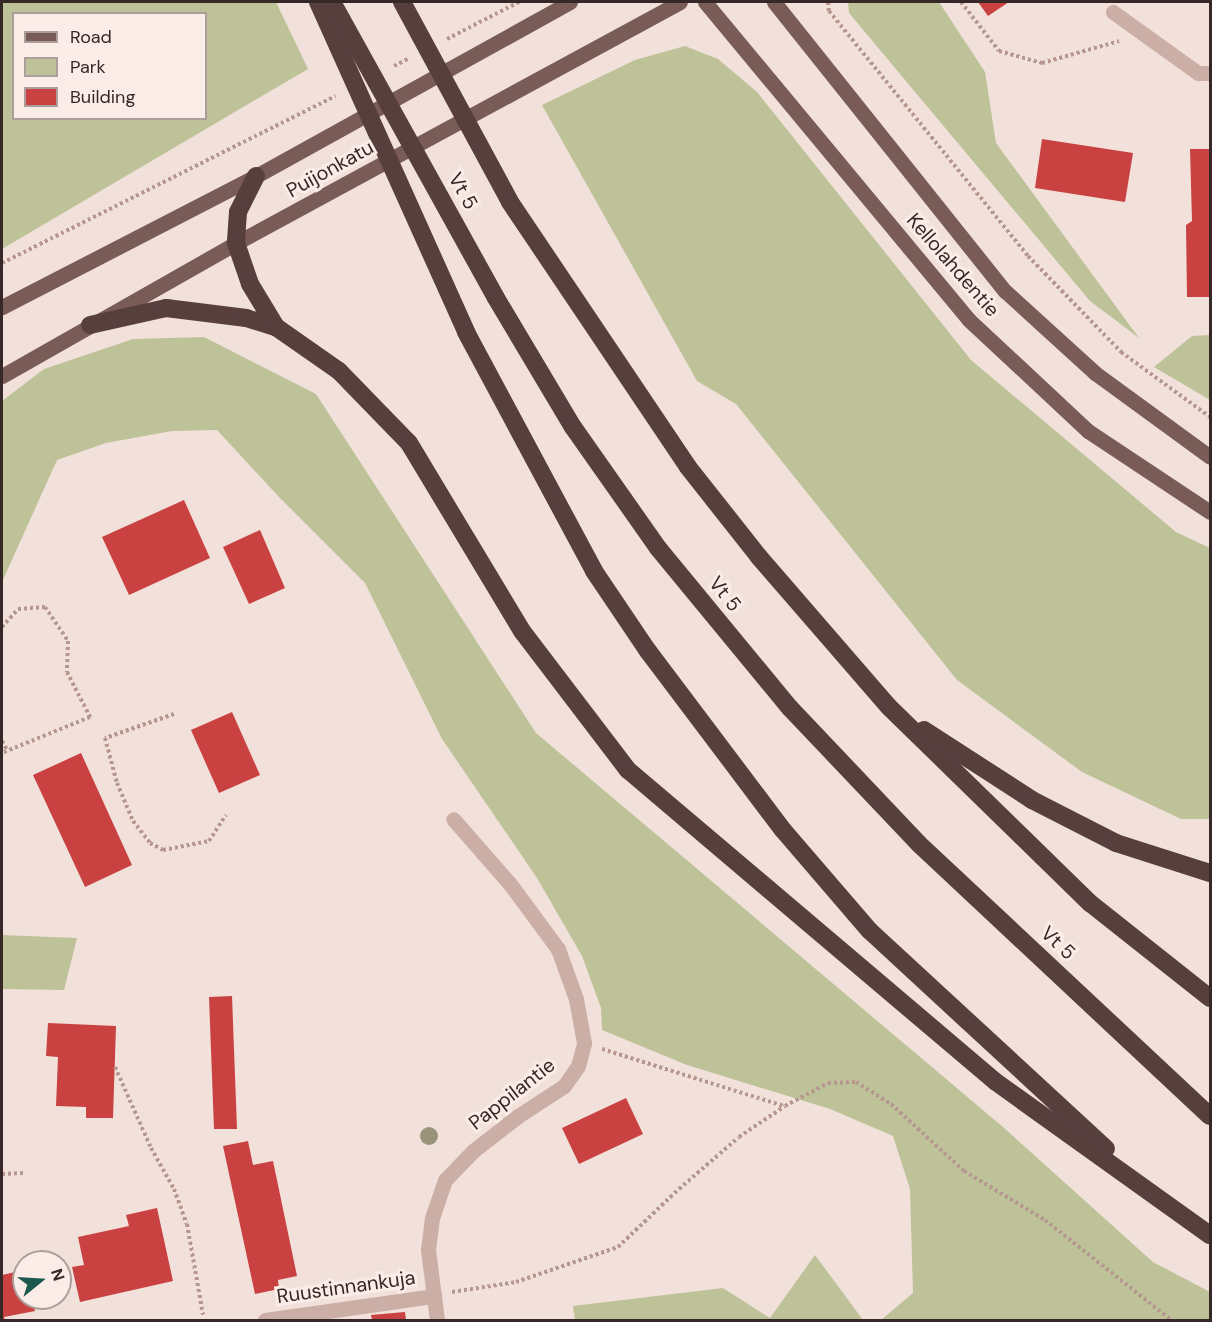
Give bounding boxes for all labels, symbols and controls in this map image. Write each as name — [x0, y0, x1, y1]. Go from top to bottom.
legend — [12, 12, 207, 120]
text: Road — [70, 25, 112, 49]
text: Park — [70, 55, 106, 79]
text: Building — [70, 85, 135, 109]
street label: Puijonkatu — [282, 135, 378, 203]
street label: Vt 5 — [443, 168, 483, 214]
street label: Kellolahdentie — [902, 208, 1004, 322]
street label: Vt 5 — [704, 572, 746, 616]
street label: Vt 5 — [1036, 921, 1080, 965]
street label: Pappilantie — [464, 1053, 560, 1135]
north arrow — [12, 1250, 72, 1310]
street label: Ruustinnankuja — [275, 1265, 417, 1309]
text: N — [46, 1266, 69, 1284]

